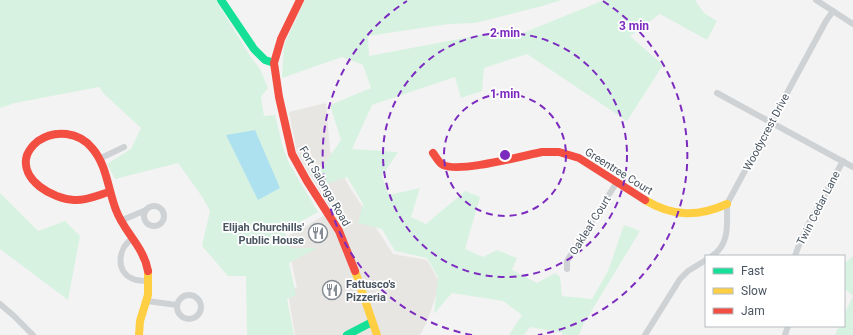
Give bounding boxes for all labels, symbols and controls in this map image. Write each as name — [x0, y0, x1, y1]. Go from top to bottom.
text: 3 min — [619, 19, 649, 33]
text: 2 min — [490, 26, 520, 40]
text: 1 min — [490, 87, 520, 101]
street label: Woodycrest Drive — [741, 91, 792, 173]
street label: Fort Salonga Road — [296, 144, 353, 229]
street label: Greentree Court — [582, 145, 655, 198]
centre of rings — [498, 148, 512, 162]
street label: Twin Cedar Lane — [794, 169, 843, 247]
street label: Oakleaf Court — [567, 193, 614, 257]
place label: Elijah Churchills' Public House — [223, 221, 304, 247]
restaurant icon: Elijah Churchills' Public House — [307, 222, 329, 244]
legend — [705, 255, 845, 327]
text: Fast — [741, 264, 764, 278]
place label: Fattusco's Pizzeria — [346, 278, 396, 304]
restaurant icon: Fattusco's Pizzeria — [321, 279, 343, 301]
text: Slow — [741, 284, 767, 298]
text: Jam — [741, 304, 765, 318]

